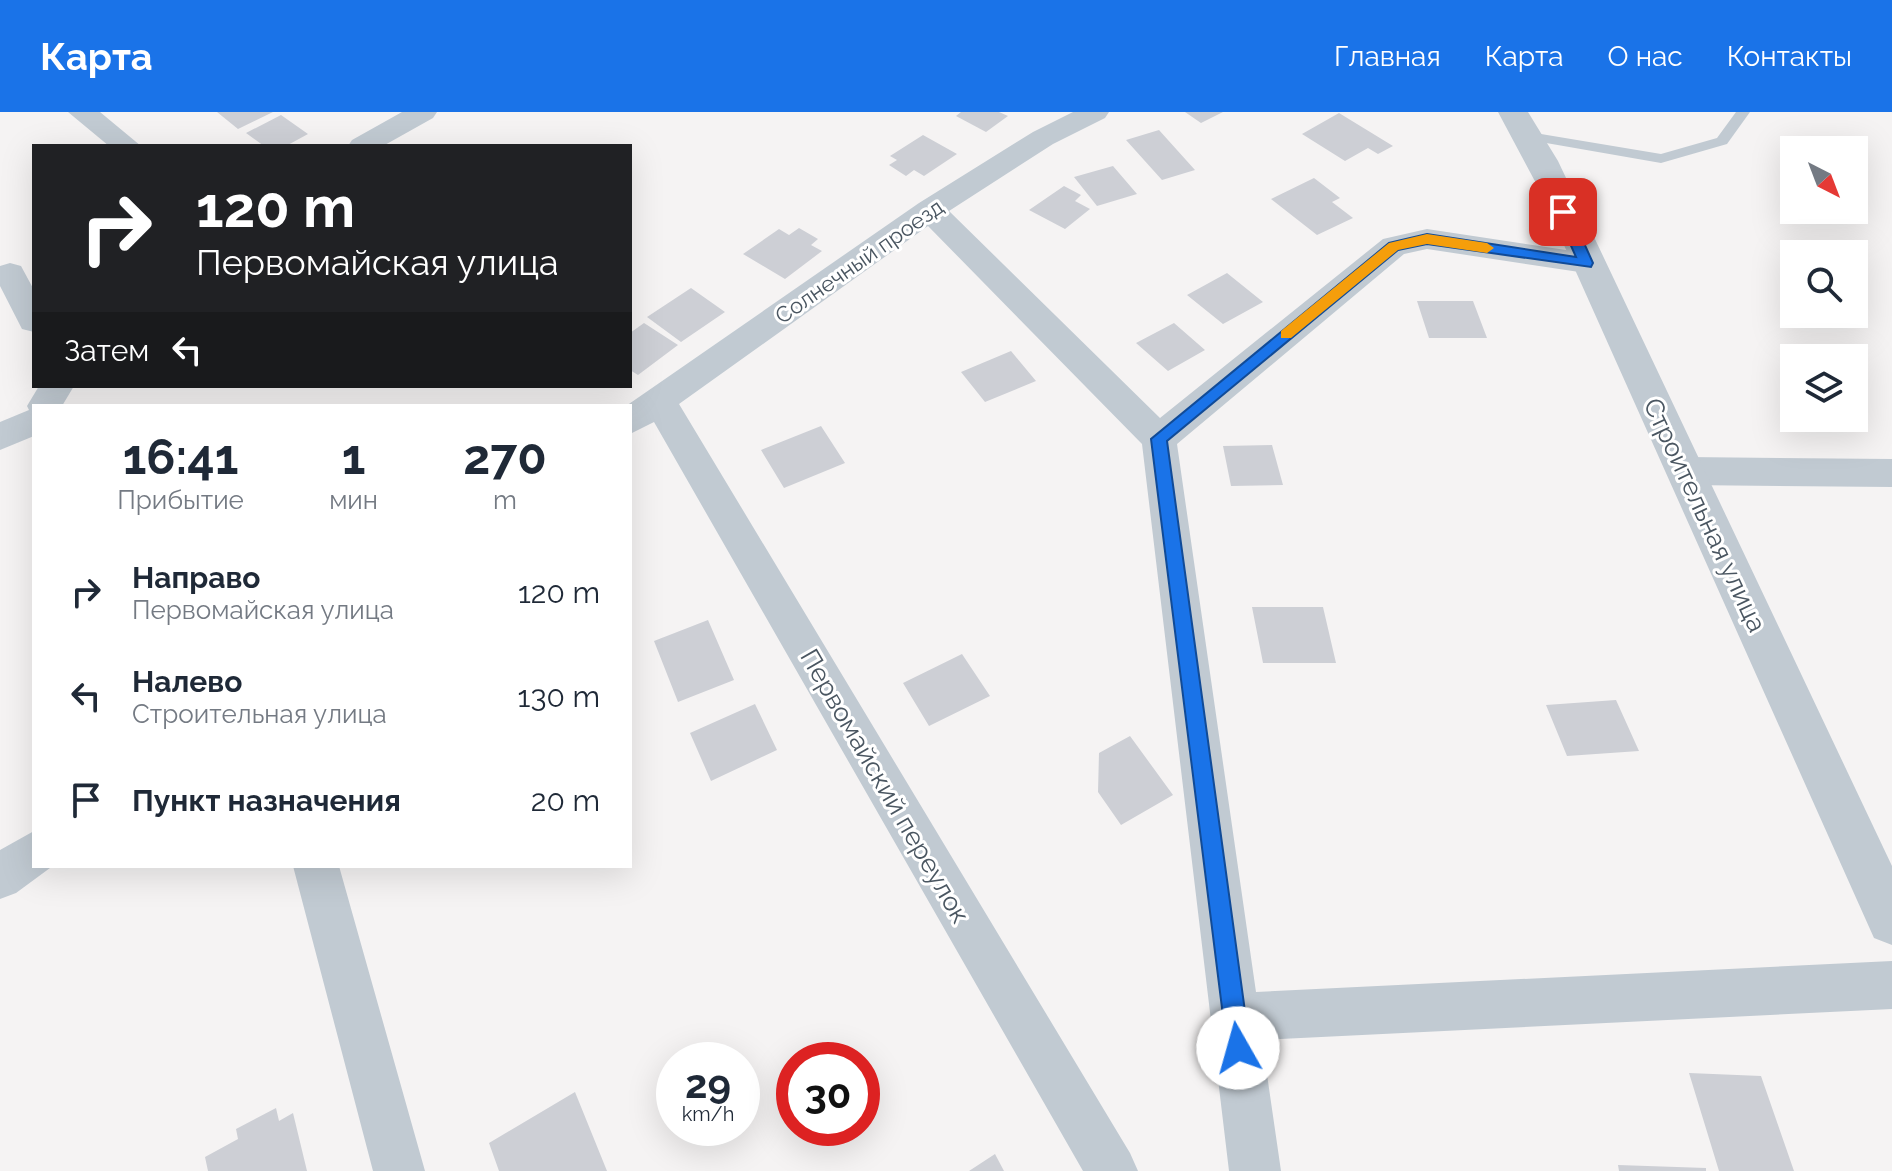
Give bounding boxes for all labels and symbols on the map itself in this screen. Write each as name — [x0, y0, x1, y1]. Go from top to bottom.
north arrow — [1780, 136, 1868, 224]
pin — [1529, 178, 1597, 246]
street label: Солнечный проезд — [770, 193, 948, 329]
street label: Строительная улица — [1638, 393, 1772, 637]
street label: Первомайский переулок — [794, 644, 976, 928]
position arrow — [1196, 1006, 1280, 1090]
speed limit sign: 30 — [776, 1042, 880, 1146]

